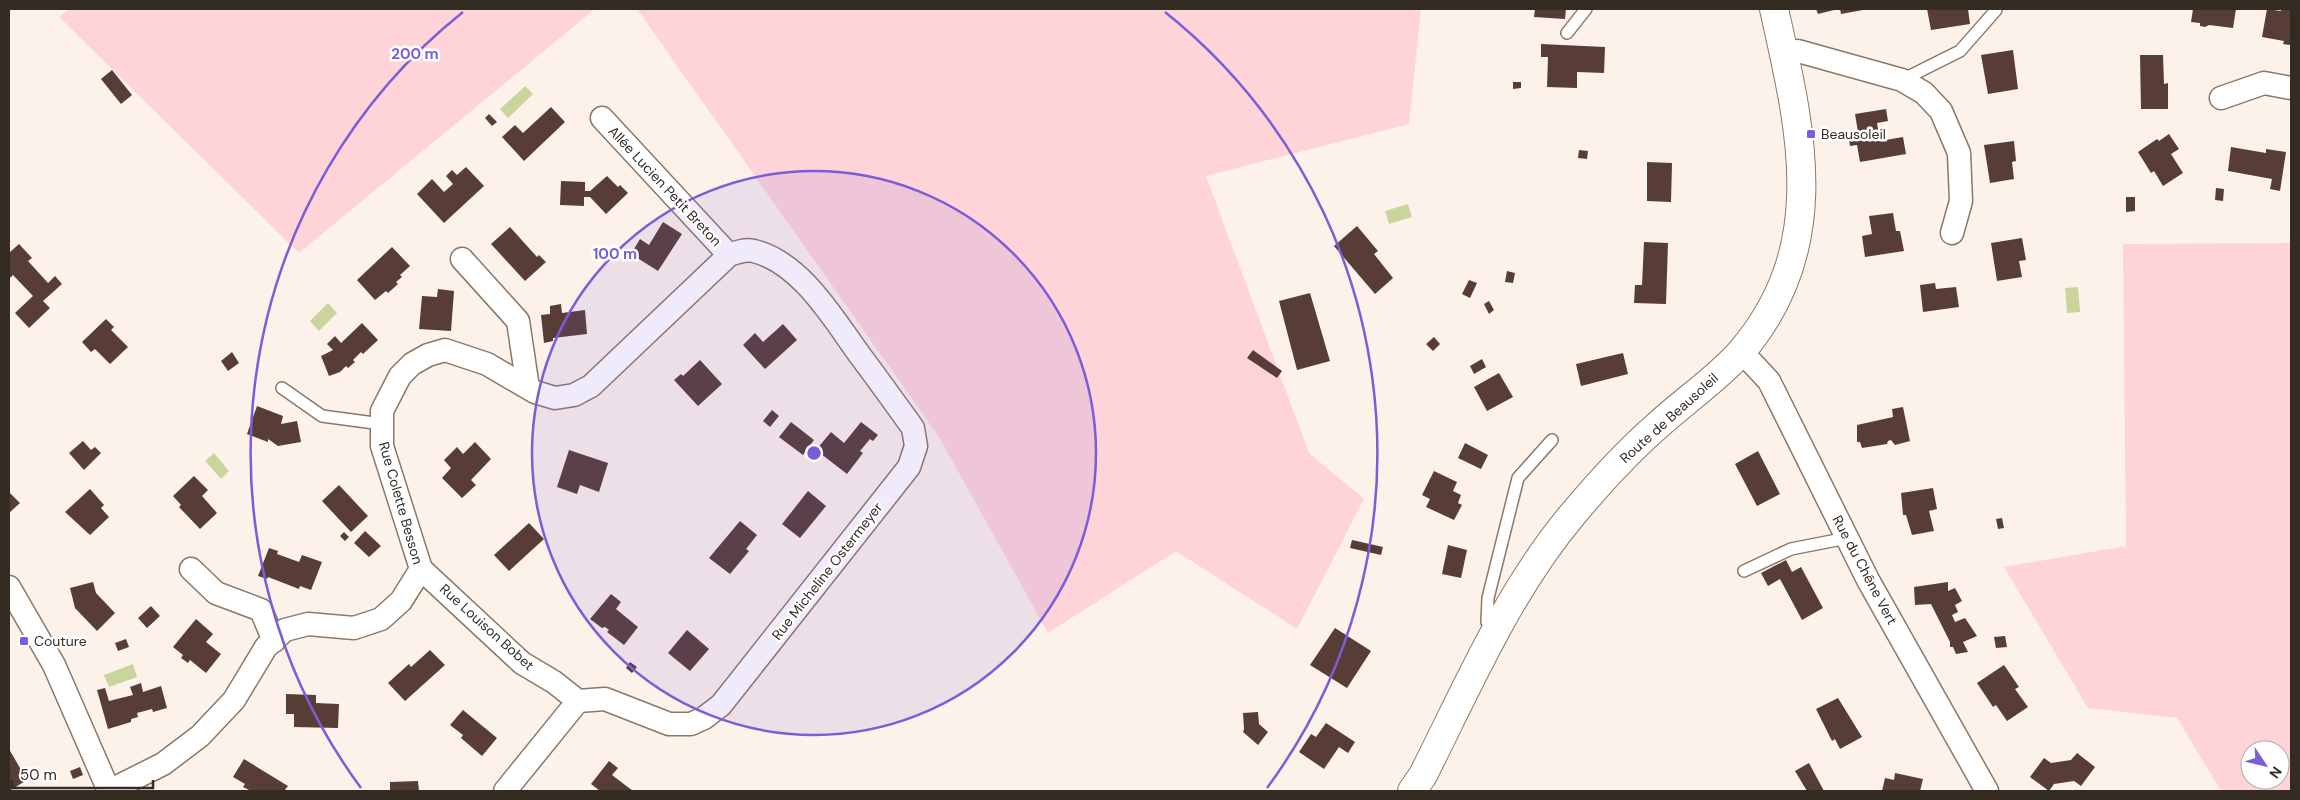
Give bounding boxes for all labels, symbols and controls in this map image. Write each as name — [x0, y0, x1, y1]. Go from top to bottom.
text: 200 m — [391, 44, 439, 64]
street label: Allée Lucien Petit Breton — [605, 122, 725, 250]
place label: Beausoleil — [1821, 125, 1886, 143]
marker: Beausoleil — [1805, 128, 1817, 140]
text: 100 m — [593, 244, 637, 264]
street label: Route de Beausoleil — [1616, 369, 1722, 467]
street label: Rue Colette Besson — [375, 440, 427, 566]
centre of rings — [805, 444, 823, 462]
street label: Rue Micheline Ostermeyer — [768, 499, 886, 643]
street label: Rue du Chêne Vert — [1829, 512, 1901, 628]
street label: Rue Louison Bobet — [436, 580, 538, 674]
place label: Couture — [34, 632, 87, 650]
marker: Couture — [18, 635, 30, 647]
north arrow — [2240, 740, 2290, 790]
scale bar — [12, 758, 154, 790]
text: N — [2265, 763, 2286, 782]
text: 50 m — [20, 765, 57, 785]

